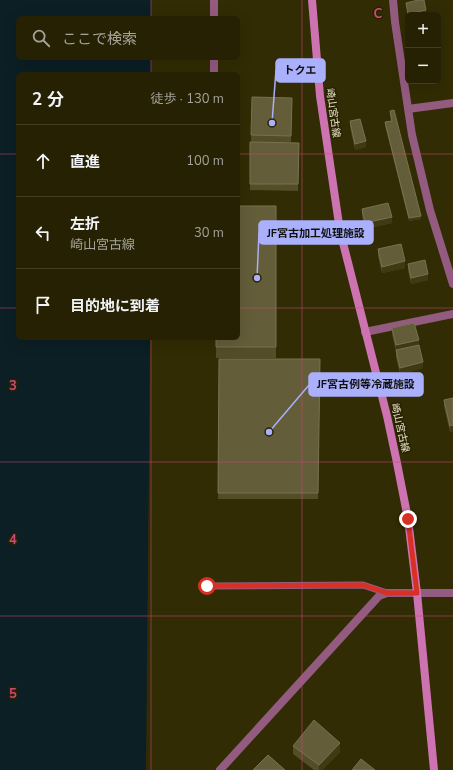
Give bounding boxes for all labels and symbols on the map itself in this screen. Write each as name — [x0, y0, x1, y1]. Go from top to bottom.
text: C — [374, 5, 383, 23]
callout: トクエ — [276, 59, 325, 82]
text: トクエ — [284, 63, 317, 78]
street label: 崎山宮古線 — [323, 87, 343, 139]
callout: JF宮古加工処理施設 — [259, 221, 373, 244]
text: JF宮古加工処理施設 — [266, 226, 365, 241]
callout: JF宮古例等冷蔵施設 — [309, 373, 423, 396]
text: 3 — [9, 377, 17, 395]
text: JF宮古例等冷蔵施設 — [316, 377, 415, 392]
street label: 崎山宮古線 — [388, 402, 412, 454]
route end — [399, 510, 417, 528]
text: 4 — [9, 531, 17, 549]
route start — [198, 577, 216, 595]
text: 5 — [9, 685, 17, 703]

